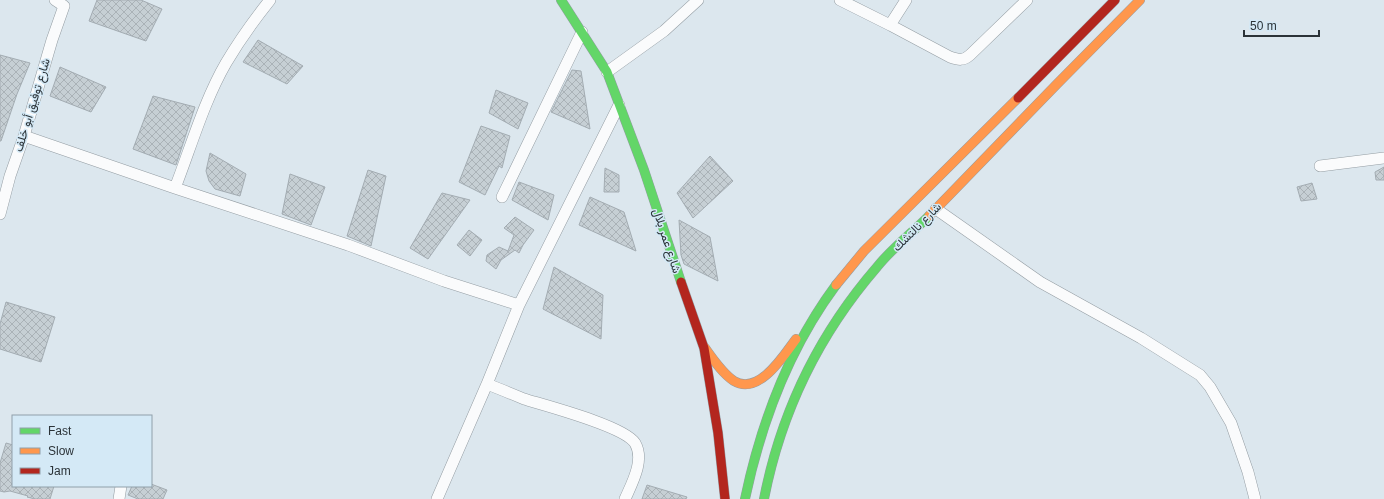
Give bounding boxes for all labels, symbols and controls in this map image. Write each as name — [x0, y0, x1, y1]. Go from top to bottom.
scale bar — [1244, 12, 1319, 38]
text: 50 m — [1250, 19, 1277, 33]
street label: شارع توفيق أبو خلف — [11, 57, 55, 154]
street label: شارع نالتشك — [890, 200, 946, 256]
street label: شارع عمر بلال — [648, 207, 684, 276]
legend — [12, 415, 152, 487]
text: Fast — [48, 424, 72, 438]
text: Slow — [48, 444, 74, 458]
text: Jam — [48, 464, 71, 478]

